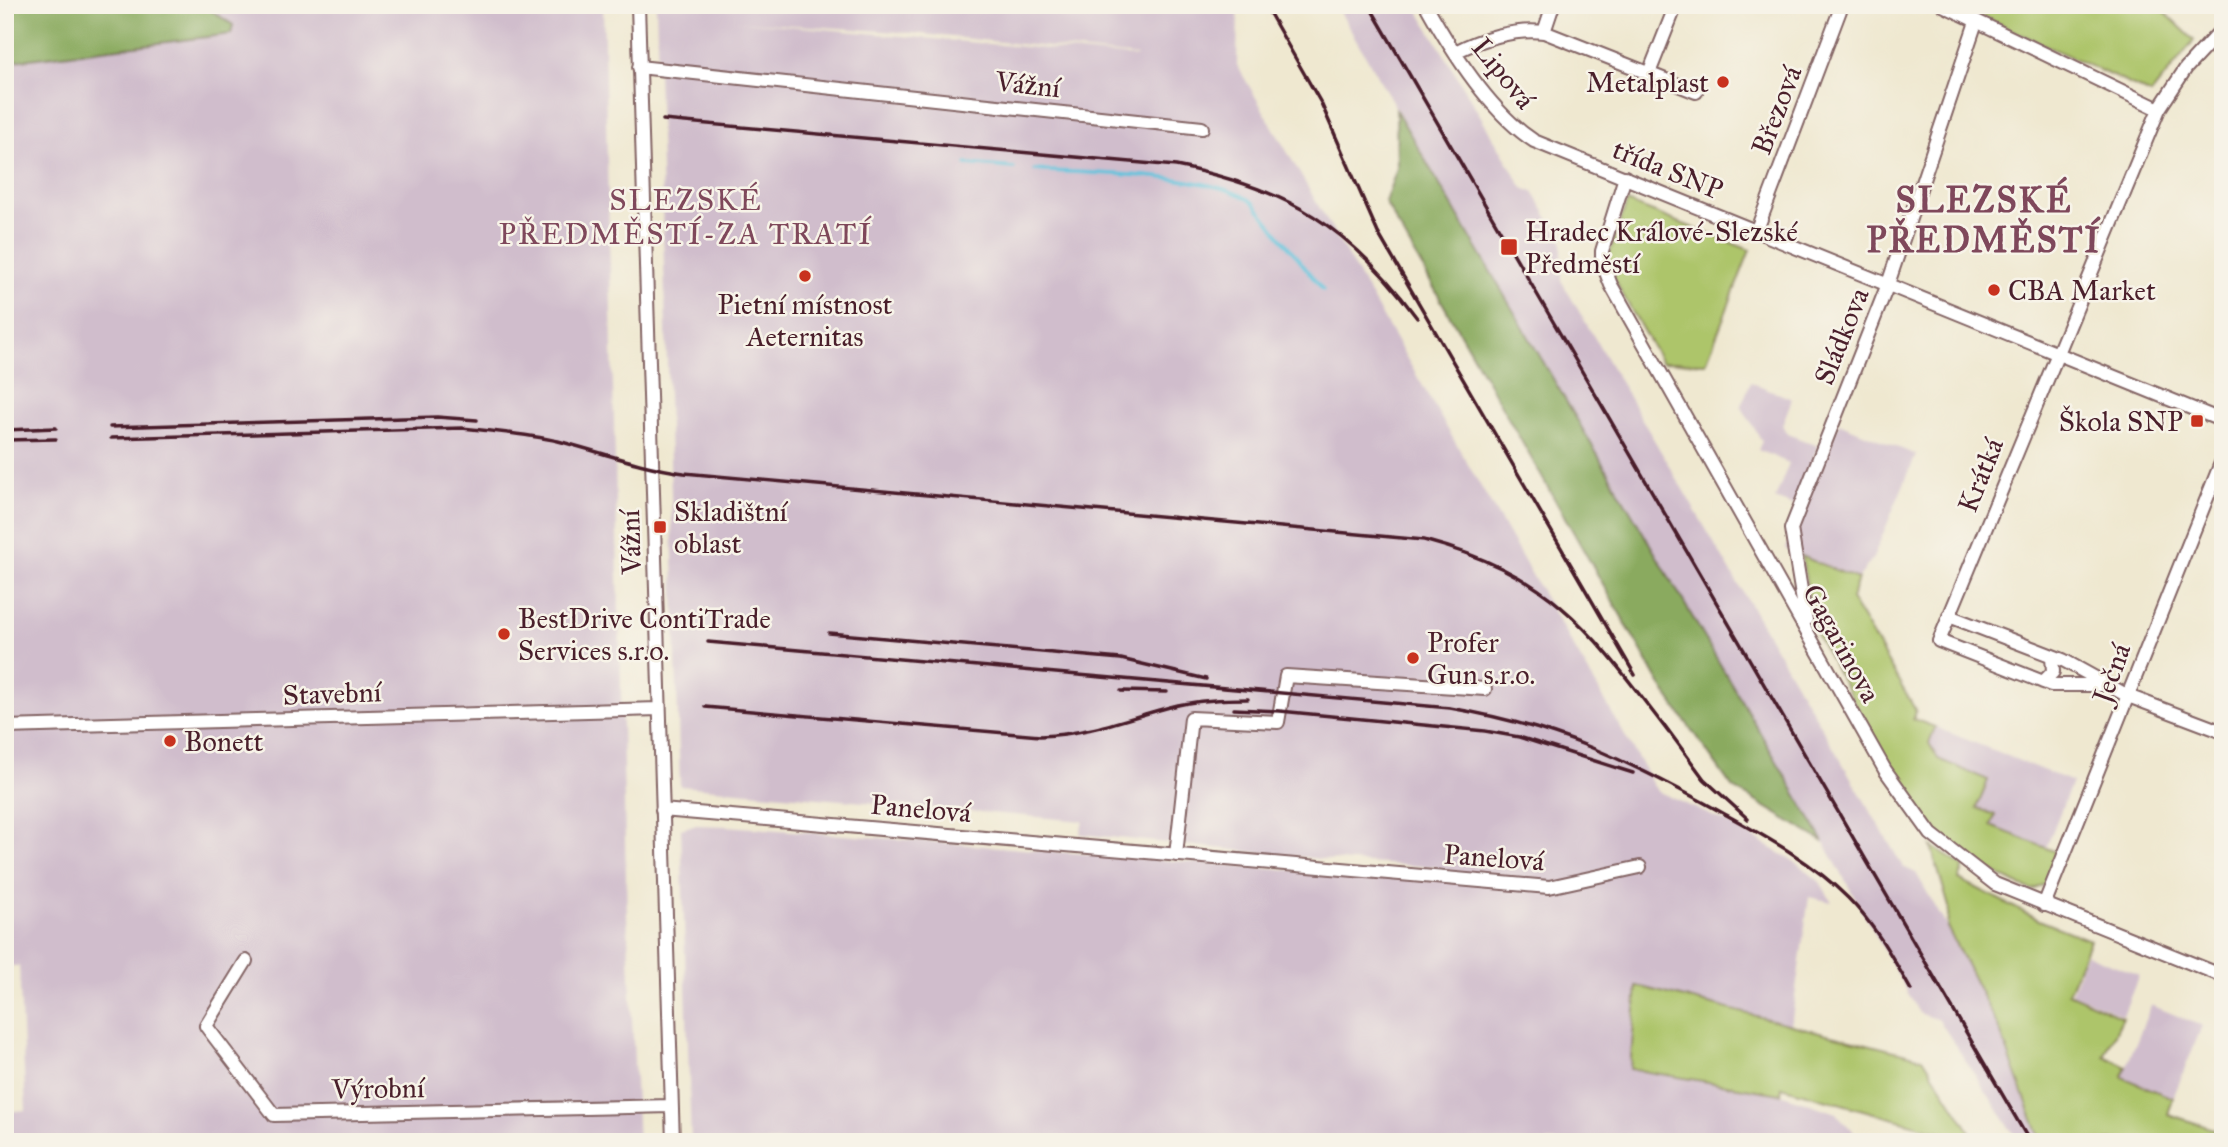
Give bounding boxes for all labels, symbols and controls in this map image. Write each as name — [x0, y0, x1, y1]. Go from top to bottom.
street label: Lipová — [1464, 31, 1543, 116]
street label: Březová — [1744, 61, 1809, 160]
street label: Vážní — [993, 64, 1063, 105]
place label: Metalplast — [1586, 65, 1709, 100]
marker: Metalplast — [1715, 74, 1731, 90]
street label: třída SNP — [1608, 132, 1728, 207]
district label: SLEZSKÉ PŘEDMĚSTÍ — [1866, 176, 2102, 262]
district label: SLEZSKÉ PŘEDMĚSTÍ-ZA TRATÍ — [499, 181, 873, 252]
place label: Hradec Králové-Slezské Předměstí — [1525, 214, 1798, 281]
marker: Hradec Králové-Slezské Předměstí — [1499, 237, 1519, 257]
marker: Pietní místnost Aeternitas — [797, 268, 813, 284]
place label: CBA Market — [2008, 273, 2156, 308]
street label: Sládkova — [1806, 282, 1877, 390]
marker: CBA Market — [1986, 282, 2002, 298]
place label: Pietní místnost Aeternitas — [718, 287, 893, 354]
place label: Škola SNP — [2059, 404, 2183, 439]
marker: Škola SNP — [2189, 413, 2205, 429]
street label: Krátká — [1950, 433, 2011, 517]
place label: Skladištní oblast — [674, 494, 789, 561]
street label: Vážní — [612, 508, 649, 576]
marker: Skladištní oblast — [652, 519, 668, 535]
street label: Gagarinova — [1795, 578, 1888, 709]
place label: BestDrive ContiTrade Services s.r.o. — [518, 601, 771, 668]
place label: Profer Gun s.r.o. — [1427, 625, 1535, 692]
marker: BestDrive ContiTrade Services s.r.o. — [496, 626, 512, 642]
street label: Ječná — [2084, 638, 2138, 711]
marker: Profer Gun s.r.o. — [1405, 650, 1421, 666]
street label: Stavební — [282, 674, 383, 713]
place label: Bonett — [184, 724, 264, 759]
marker: Bonett — [162, 733, 178, 749]
street label: Panelová — [869, 787, 973, 830]
street label: Panelová — [1442, 837, 1546, 878]
street label: Výrobní — [330, 1070, 426, 1107]

